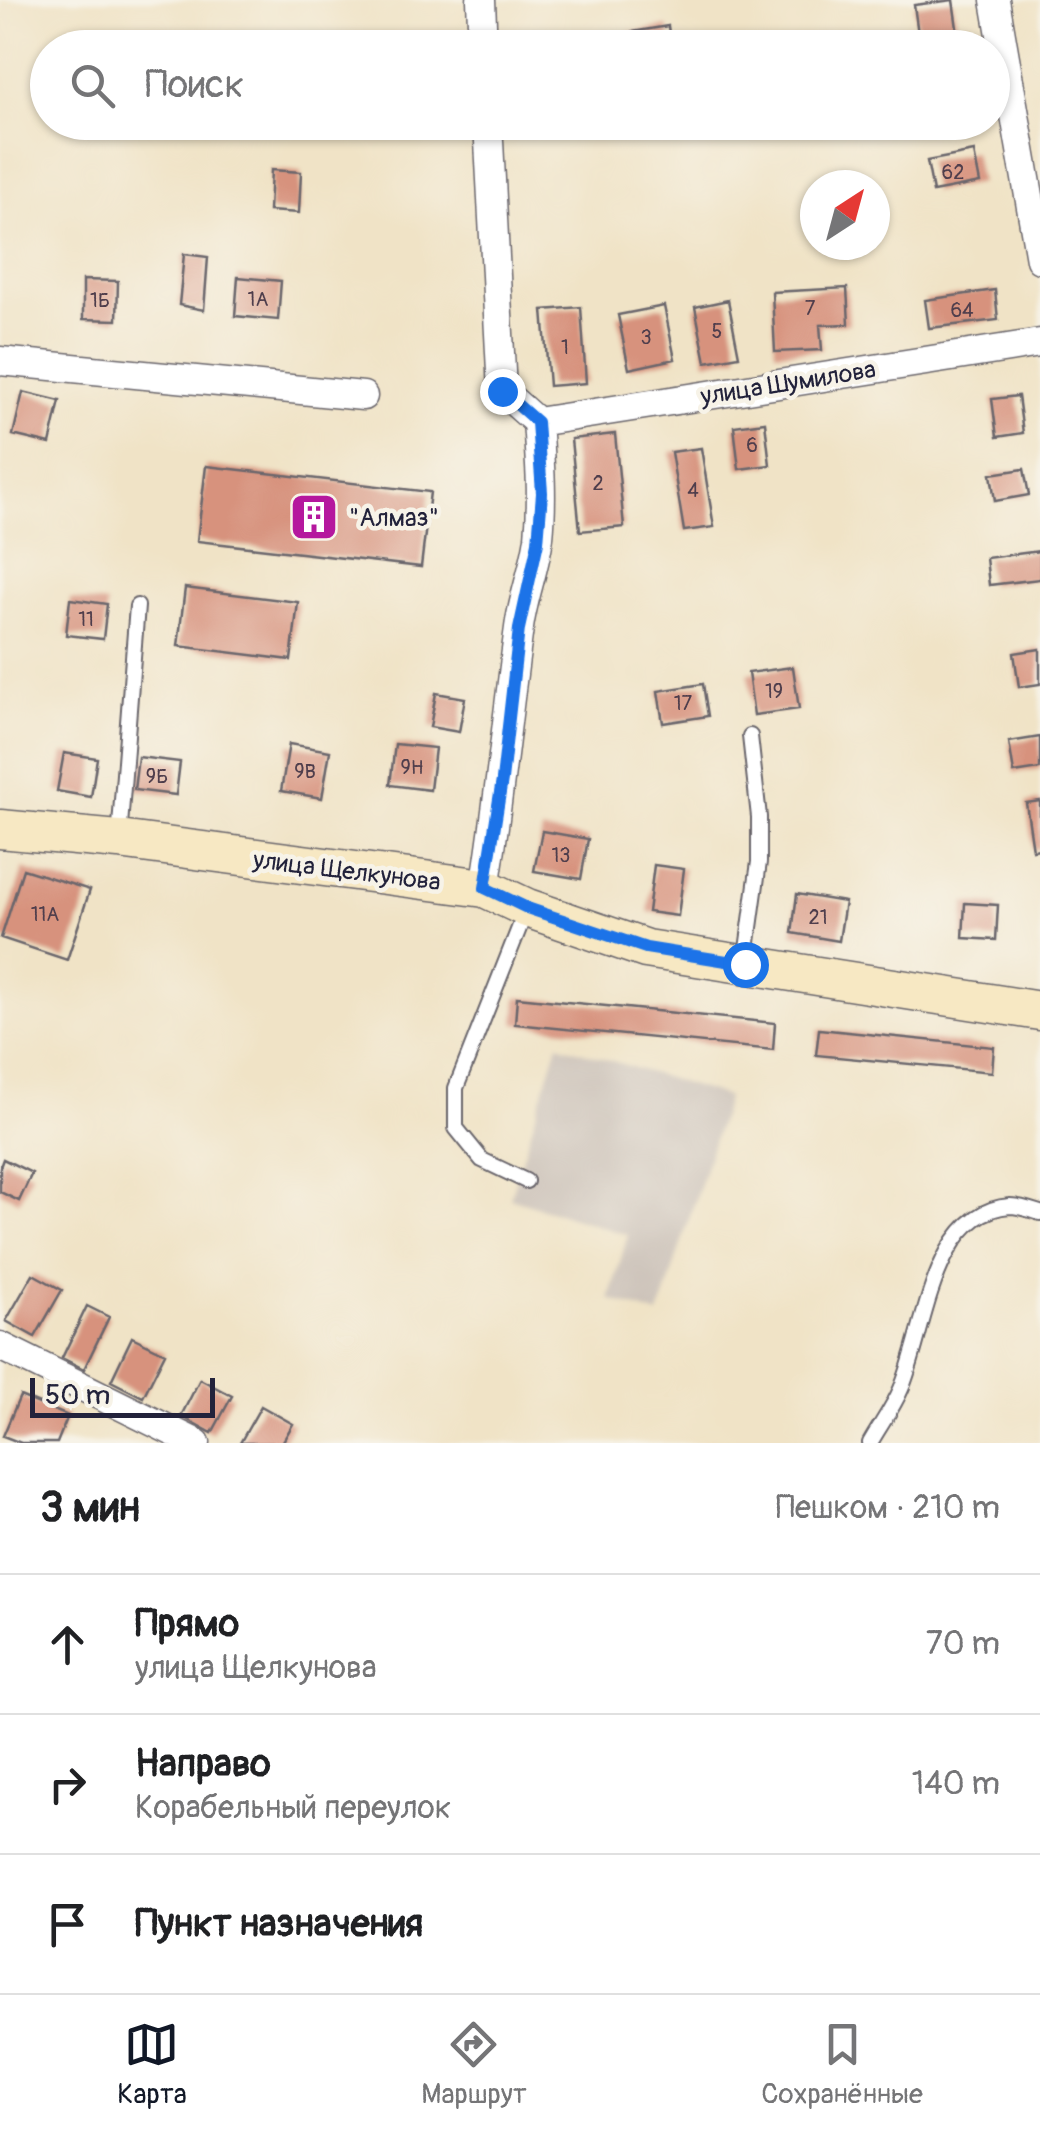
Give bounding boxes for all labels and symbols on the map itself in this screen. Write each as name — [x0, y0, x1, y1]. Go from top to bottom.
house number: 62 — [942, 160, 964, 185]
north arrow — [800, 170, 890, 260]
house number: 1А — [248, 287, 268, 312]
house number: 1Б — [90, 288, 110, 313]
house number: 7 — [805, 296, 816, 321]
house number: 64 — [950, 298, 974, 323]
house number: 5 — [712, 319, 722, 344]
house number: 3 — [640, 325, 652, 350]
house number: 1 — [561, 335, 569, 360]
street label: улица Шумилова — [697, 354, 878, 413]
route end — [480, 369, 526, 415]
house number: 6 — [746, 433, 758, 458]
house number: 2 — [592, 471, 604, 496]
house number: 4 — [687, 478, 699, 503]
building icon: "Алмаз" — [288, 491, 340, 543]
place label: "Алмаз" — [349, 503, 439, 534]
house number: 11 — [78, 607, 94, 632]
house number: 19 — [765, 679, 783, 704]
house number: 17 — [674, 691, 693, 716]
house number: 9Н — [401, 755, 423, 780]
house number: 9В — [294, 759, 316, 784]
house number: 9Б — [146, 764, 168, 789]
house number: 13 — [552, 843, 570, 868]
street label: улица Щелкунова — [250, 844, 442, 898]
house number: 11А — [31, 902, 59, 927]
house number: 21 — [809, 905, 828, 930]
route start — [723, 942, 769, 988]
scale bar — [30, 1373, 215, 1418]

